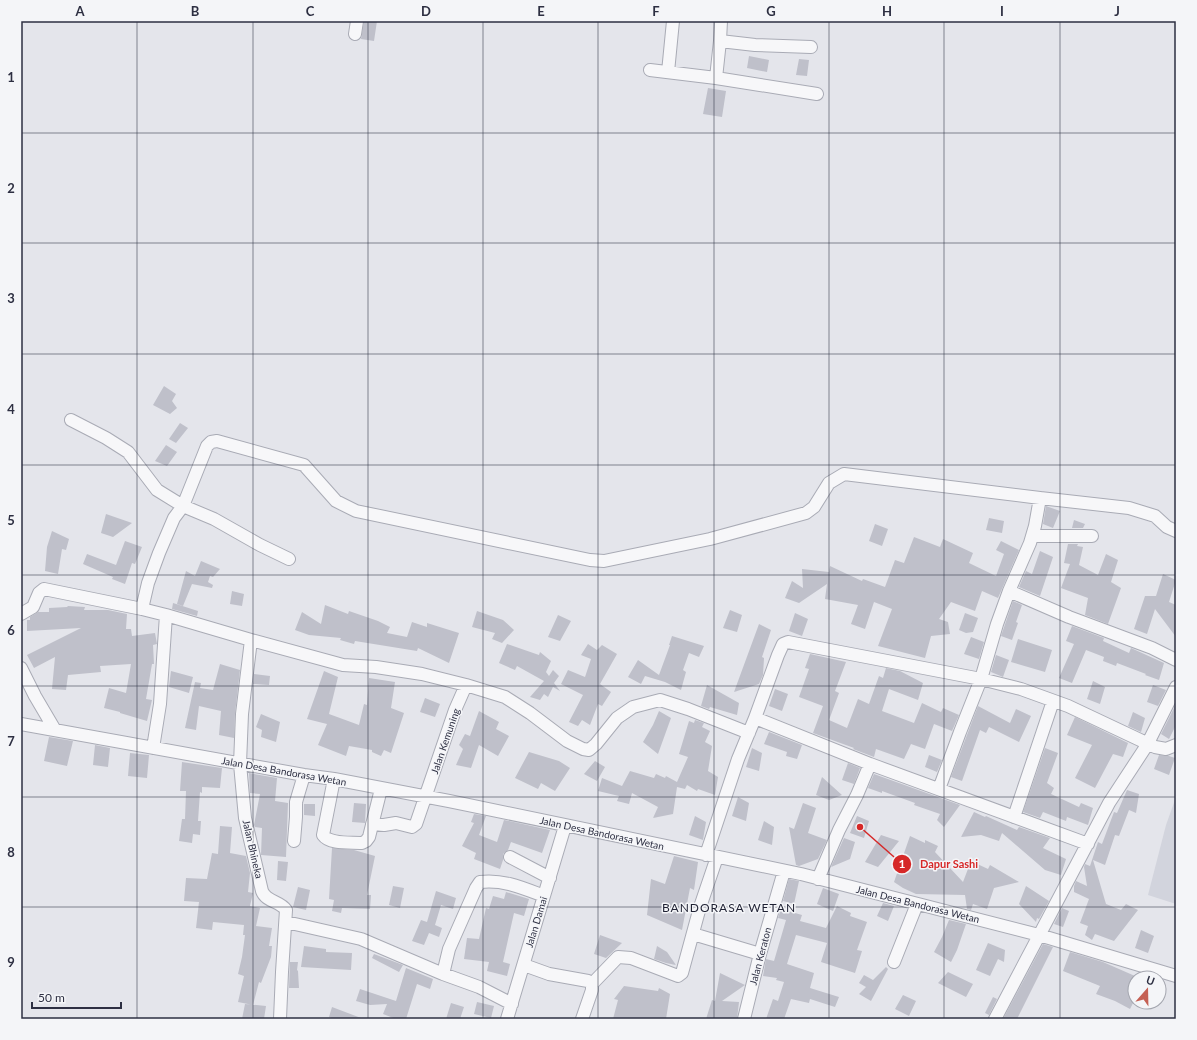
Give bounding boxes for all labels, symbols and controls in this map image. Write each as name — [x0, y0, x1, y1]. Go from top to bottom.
text: A — [74, 3, 85, 19]
text: B — [191, 3, 200, 19]
text: C — [306, 3, 315, 19]
text: D — [421, 3, 431, 19]
text: E — [537, 3, 545, 19]
text: F — [652, 3, 660, 19]
text: G — [766, 3, 776, 19]
text: H — [882, 3, 892, 19]
text: I — [1000, 3, 1004, 19]
text: J — [1114, 3, 1120, 19]
text: 1 — [7, 69, 15, 85]
text: 2 — [7, 180, 15, 196]
text: 3 — [7, 290, 15, 306]
text: 4 — [7, 401, 15, 417]
text: 5 — [7, 512, 15, 528]
text: 6 — [7, 622, 15, 638]
street label: Jalan Kemuning — [428, 707, 462, 775]
text: 7 — [7, 733, 15, 749]
street label: Jalan Desa Bandorasa Wetan — [221, 754, 347, 788]
street label: Jalan Desa Bandorasa Wetan — [539, 814, 665, 852]
street label: Jalan Bhineka — [240, 819, 266, 879]
text: 8 — [7, 844, 15, 860]
callout: Dapur Sashi — [892, 853, 986, 876]
text: 1 — [899, 856, 906, 871]
text: Dapur Sashi — [920, 857, 978, 870]
street label: Jalan Desa Bandorasa Wetan — [855, 883, 981, 925]
street label: Jalan Damai — [523, 895, 549, 949]
district label: BANDORASA WETAN — [662, 900, 796, 915]
street label: Jalan Keraton — [747, 926, 773, 986]
text: 9 — [7, 954, 15, 970]
north arrow — [1127, 970, 1167, 1010]
text: U — [1145, 973, 1157, 988]
scale bar — [32, 984, 121, 1010]
text: 50 m — [38, 990, 65, 1005]

